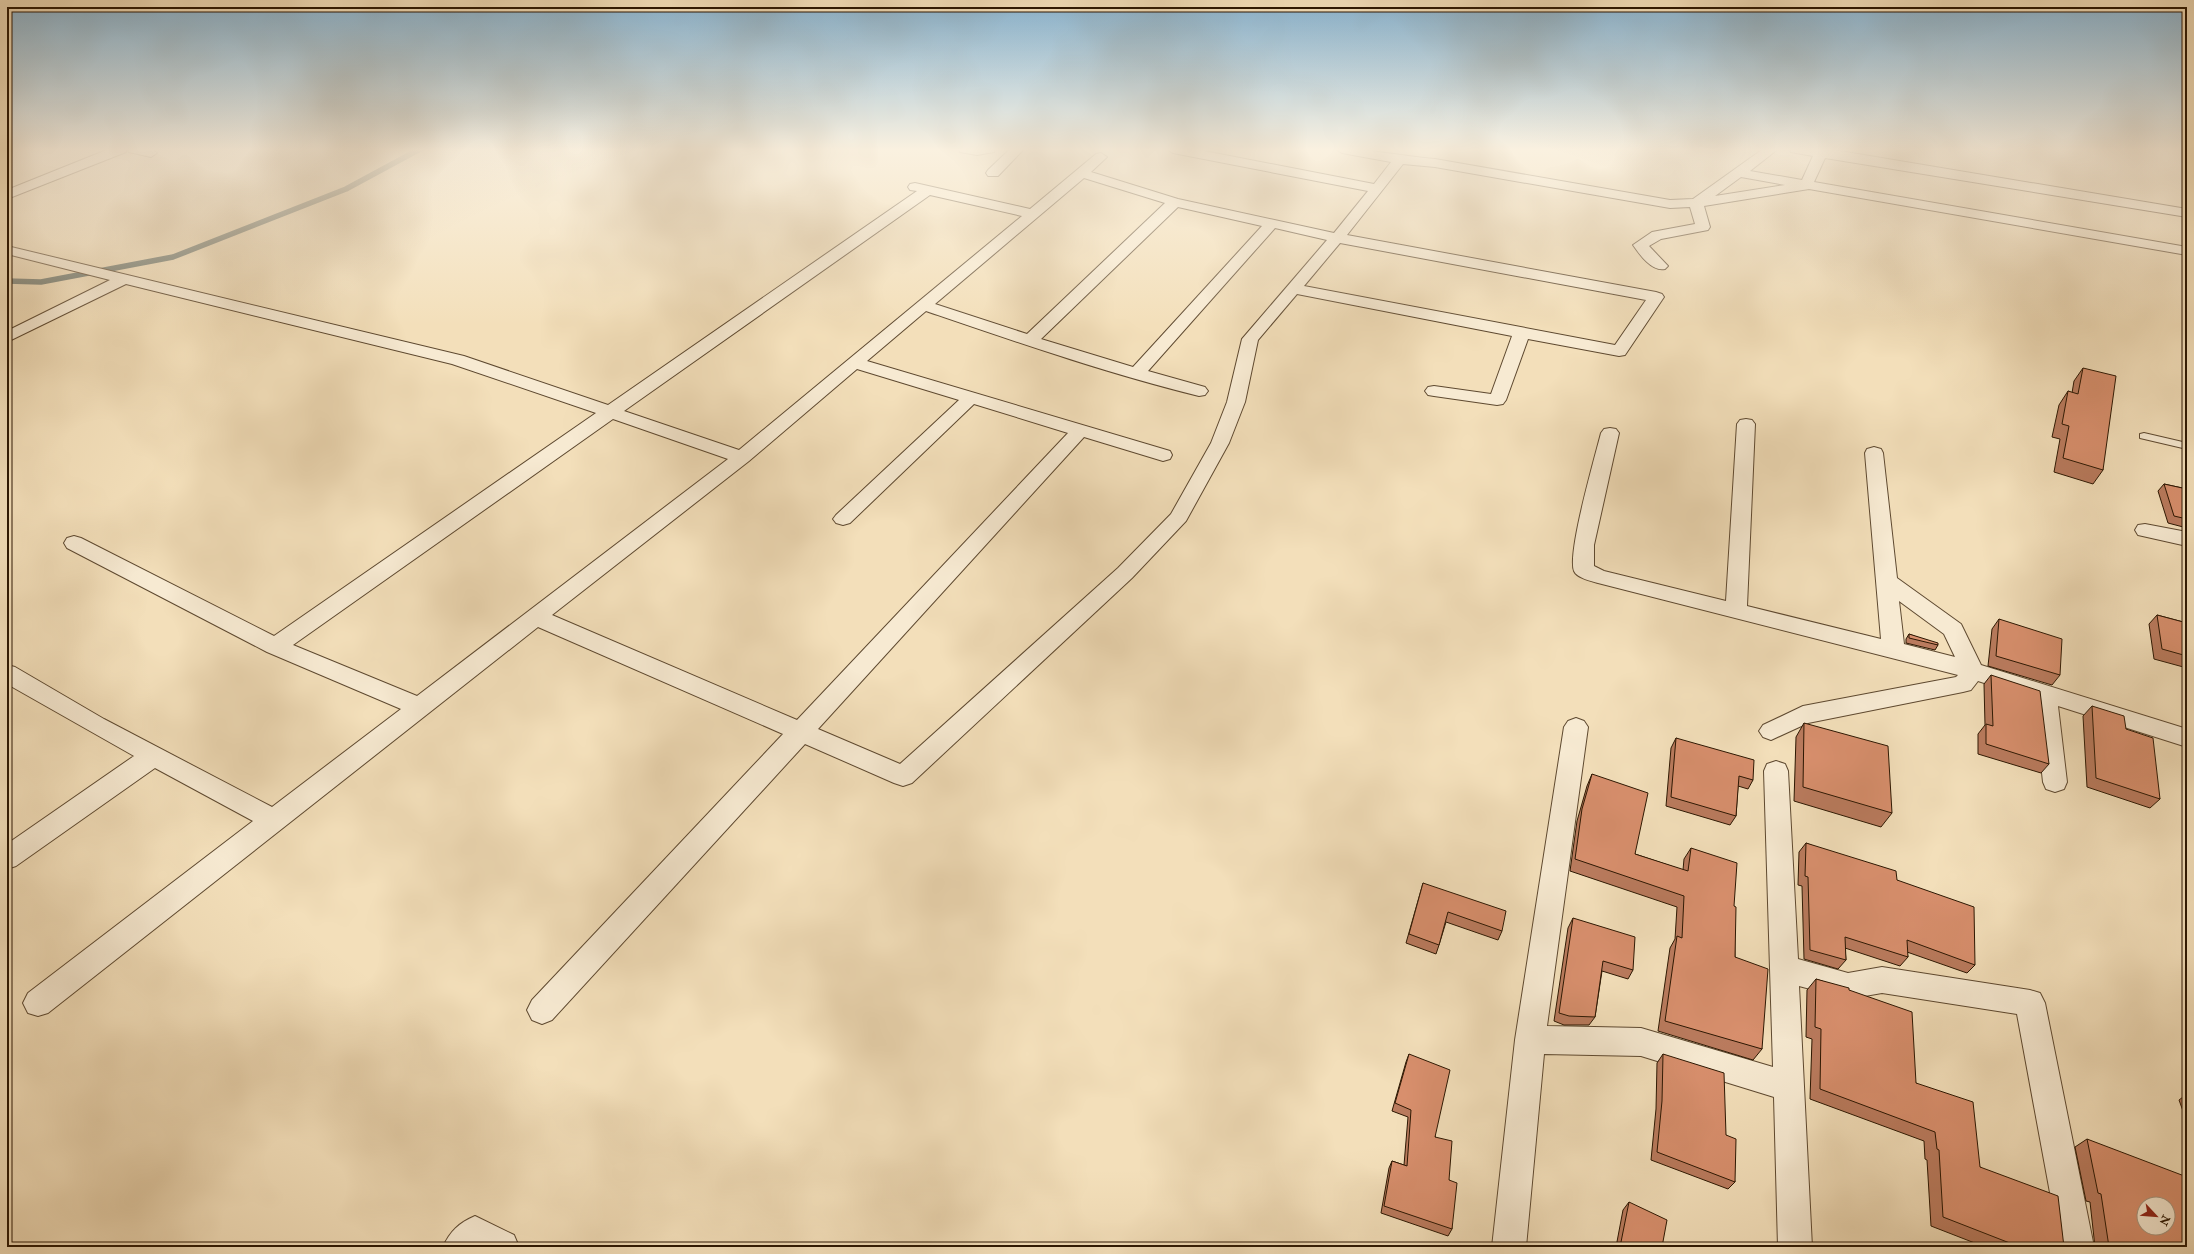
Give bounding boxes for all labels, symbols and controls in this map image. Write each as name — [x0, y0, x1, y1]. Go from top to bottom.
north arrow — [2136, 1196, 2176, 1236]
text: N — [2156, 1212, 2173, 1228]

